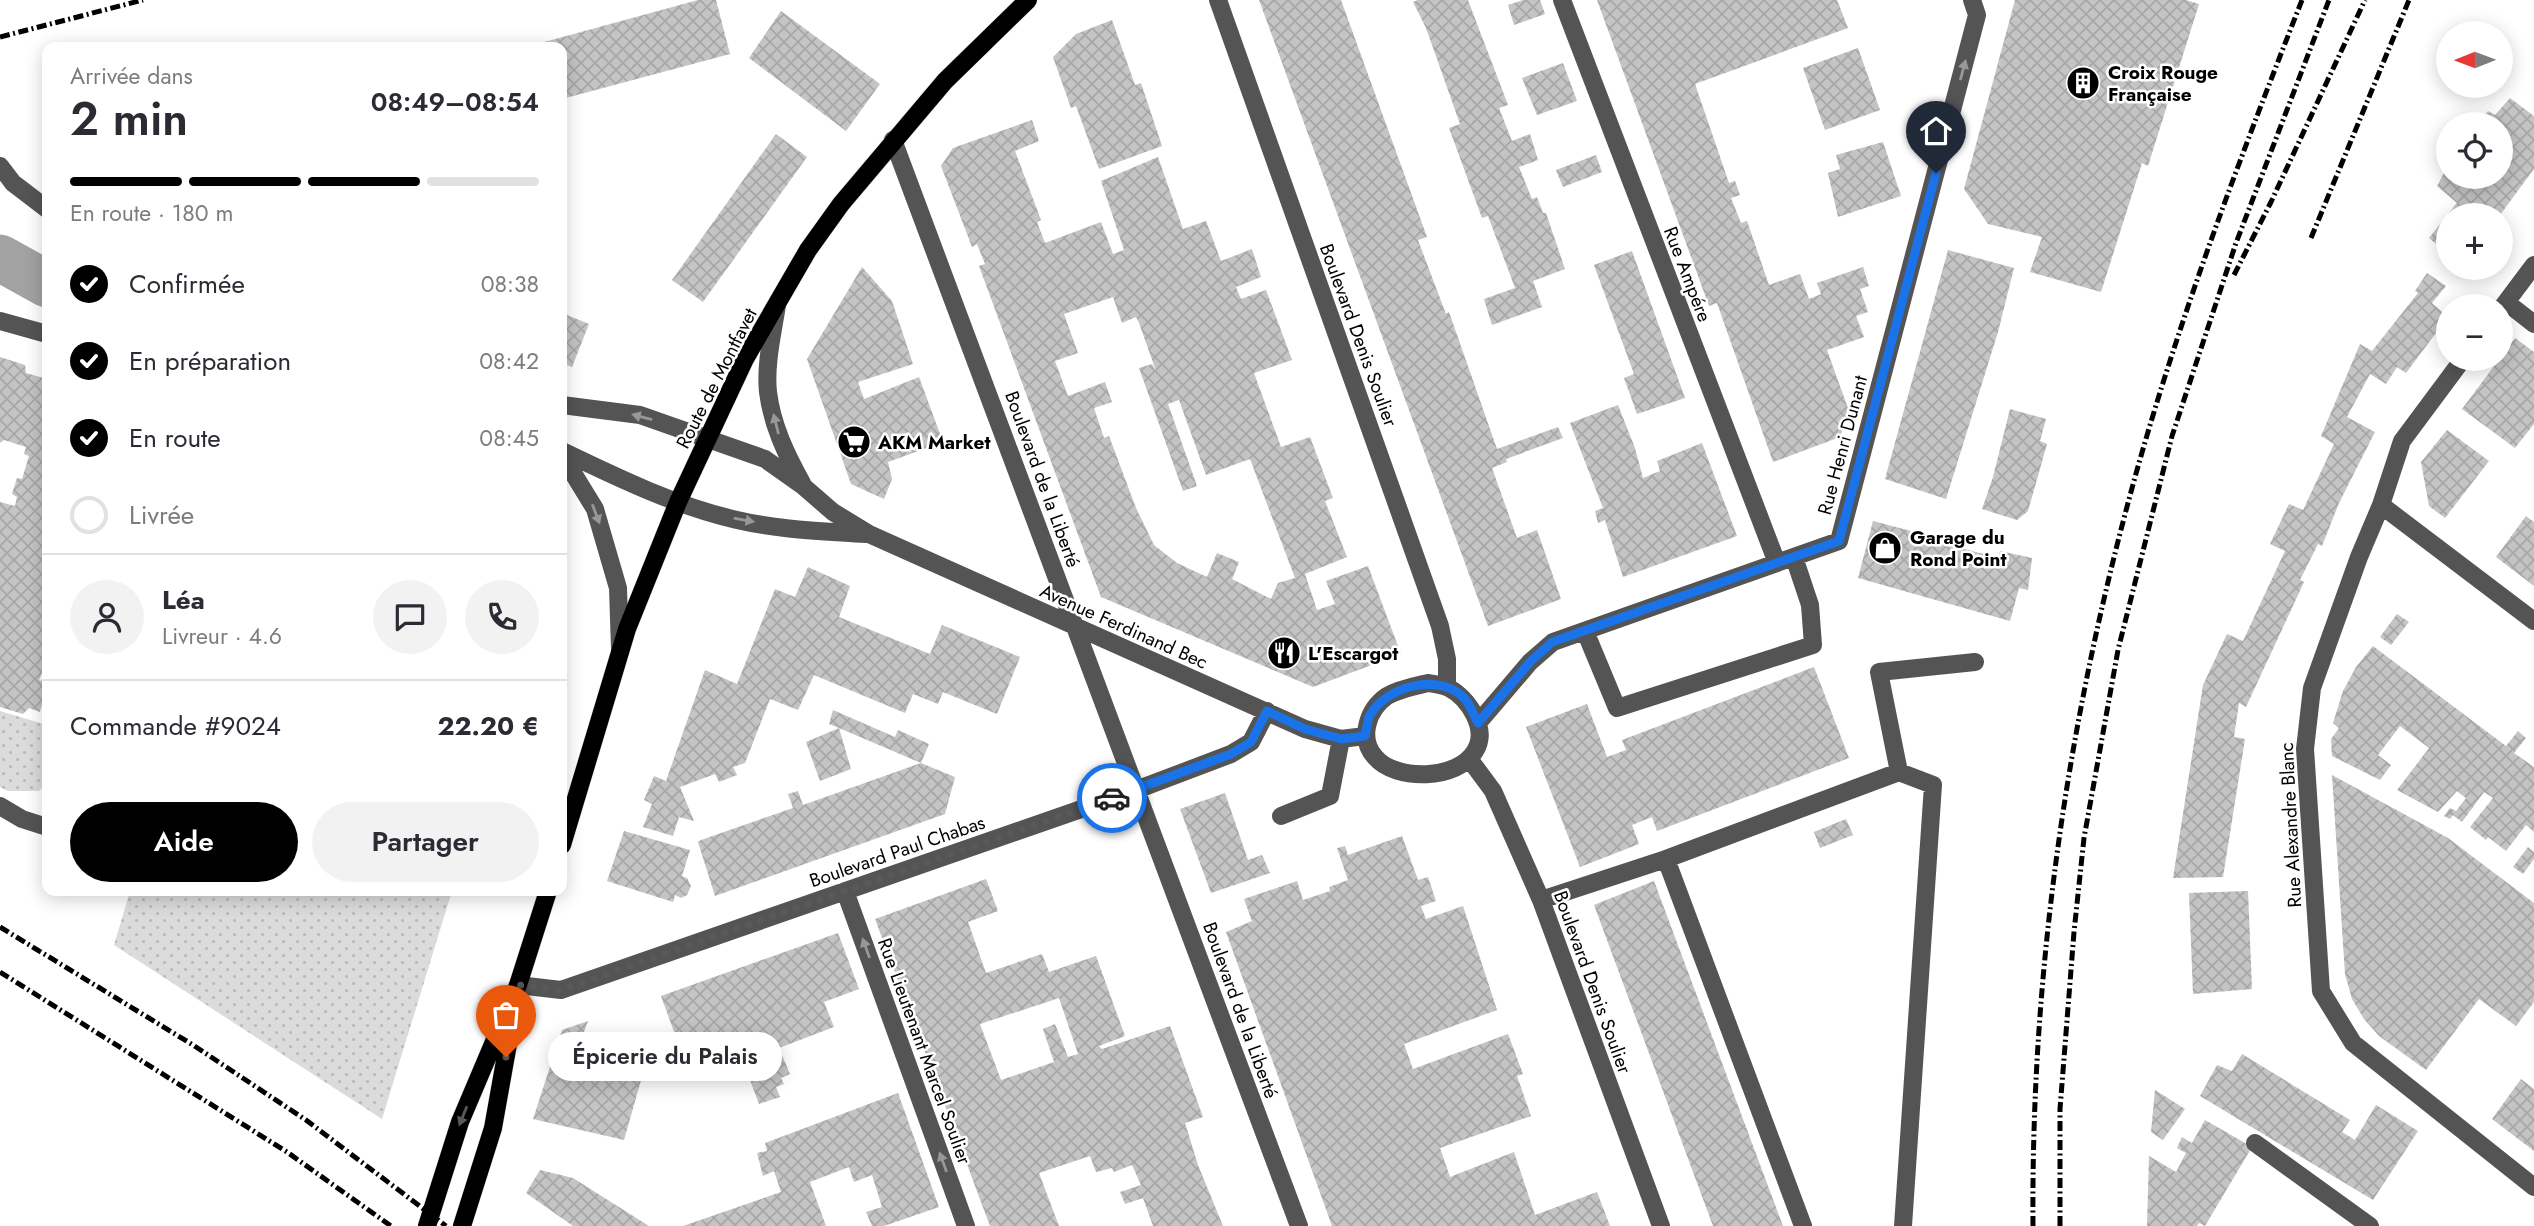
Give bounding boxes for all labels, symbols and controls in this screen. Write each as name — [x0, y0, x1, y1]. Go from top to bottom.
north arrow — [2436, 21, 2513, 98]
map controls — [2436, 21, 2513, 371]
one-way arrow — [1958, 58, 1969, 80]
text: Arrivée dans — [70, 59, 193, 93]
place label: Croix Rouge Française — [2108, 59, 2218, 108]
building icon: Croix Rouge Française — [2064, 64, 2102, 102]
text: 08:49–08:54 — [371, 83, 539, 121]
text: 2 min — [70, 86, 188, 152]
pin — [1906, 101, 1966, 173]
icon: home — [1917, 112, 1955, 150]
button: locate — [2436, 112, 2513, 189]
text: En route · 180 m — [70, 196, 233, 230]
button: + — [2436, 203, 2513, 280]
street label: Rue Ampére — [1657, 223, 1718, 326]
street label: Boulevard Denis Soulier — [1313, 240, 1404, 431]
icon: check — [70, 265, 108, 303]
text: Confirmée — [129, 265, 245, 303]
text: 08:38 — [481, 267, 539, 301]
button: − — [2436, 294, 2513, 371]
street label: Route de Montfavet — [669, 303, 764, 453]
icon: check — [70, 342, 108, 380]
text: En préparation — [129, 342, 291, 380]
text: 08:42 — [479, 344, 539, 378]
street label: Rue Henri Dunant — [1811, 372, 1874, 518]
street label: Boulevard de la Liberté — [998, 387, 1087, 571]
one-way arrow — [631, 411, 653, 422]
one-way arrow — [770, 413, 781, 435]
icon: check — [70, 419, 108, 457]
text: En route — [129, 419, 221, 457]
text: 08:45 — [479, 421, 539, 455]
supermarket icon: AKM Market — [835, 423, 873, 461]
place label: AKM Market — [877, 429, 990, 456]
text: Livrée — [129, 496, 194, 534]
one-way arrow — [590, 504, 601, 525]
one-way arrow — [733, 515, 755, 526]
place label: Garage du Rond Point — [1910, 524, 2007, 573]
shop icon: Garage du Rond Point — [1866, 529, 1904, 567]
street label: Avenue Ferdinand Bec — [1036, 577, 1212, 676]
button: person — [70, 580, 144, 654]
button: chat — [373, 580, 447, 654]
button: phone — [465, 580, 539, 654]
text: Léa — [162, 581, 205, 619]
text: Livreur · 4.6 — [162, 619, 282, 653]
restaurant icon: L'Escargot — [1265, 634, 1303, 672]
place label: L'Escargot — [1308, 640, 1398, 667]
text: Commande #9024 — [70, 707, 281, 745]
text: 22.20 € — [437, 707, 539, 745]
street label: Rue Alexandre Blanc — [2273, 742, 2308, 908]
courier — [1077, 763, 1147, 833]
icon: car — [1093, 779, 1131, 817]
button: Aide — [70, 802, 298, 882]
button: Partager — [312, 802, 539, 882]
street label: Boulevard Paul Chabas — [806, 809, 989, 894]
street label: Boulevard Denis Soulier — [1547, 887, 1638, 1078]
street label: Boulevard de la Liberté — [1196, 918, 1285, 1102]
street label: Rue Lieutenant Marcel Soulier — [871, 934, 978, 1169]
one-way arrow — [860, 937, 871, 958]
pin — [476, 985, 536, 1057]
icon: bag — [487, 996, 525, 1034]
callout: Épicerie du Palais — [548, 1032, 782, 1082]
text: Épicerie du Palais — [572, 1039, 758, 1073]
one-way arrow — [457, 1106, 468, 1127]
one-way arrow — [937, 1151, 948, 1172]

